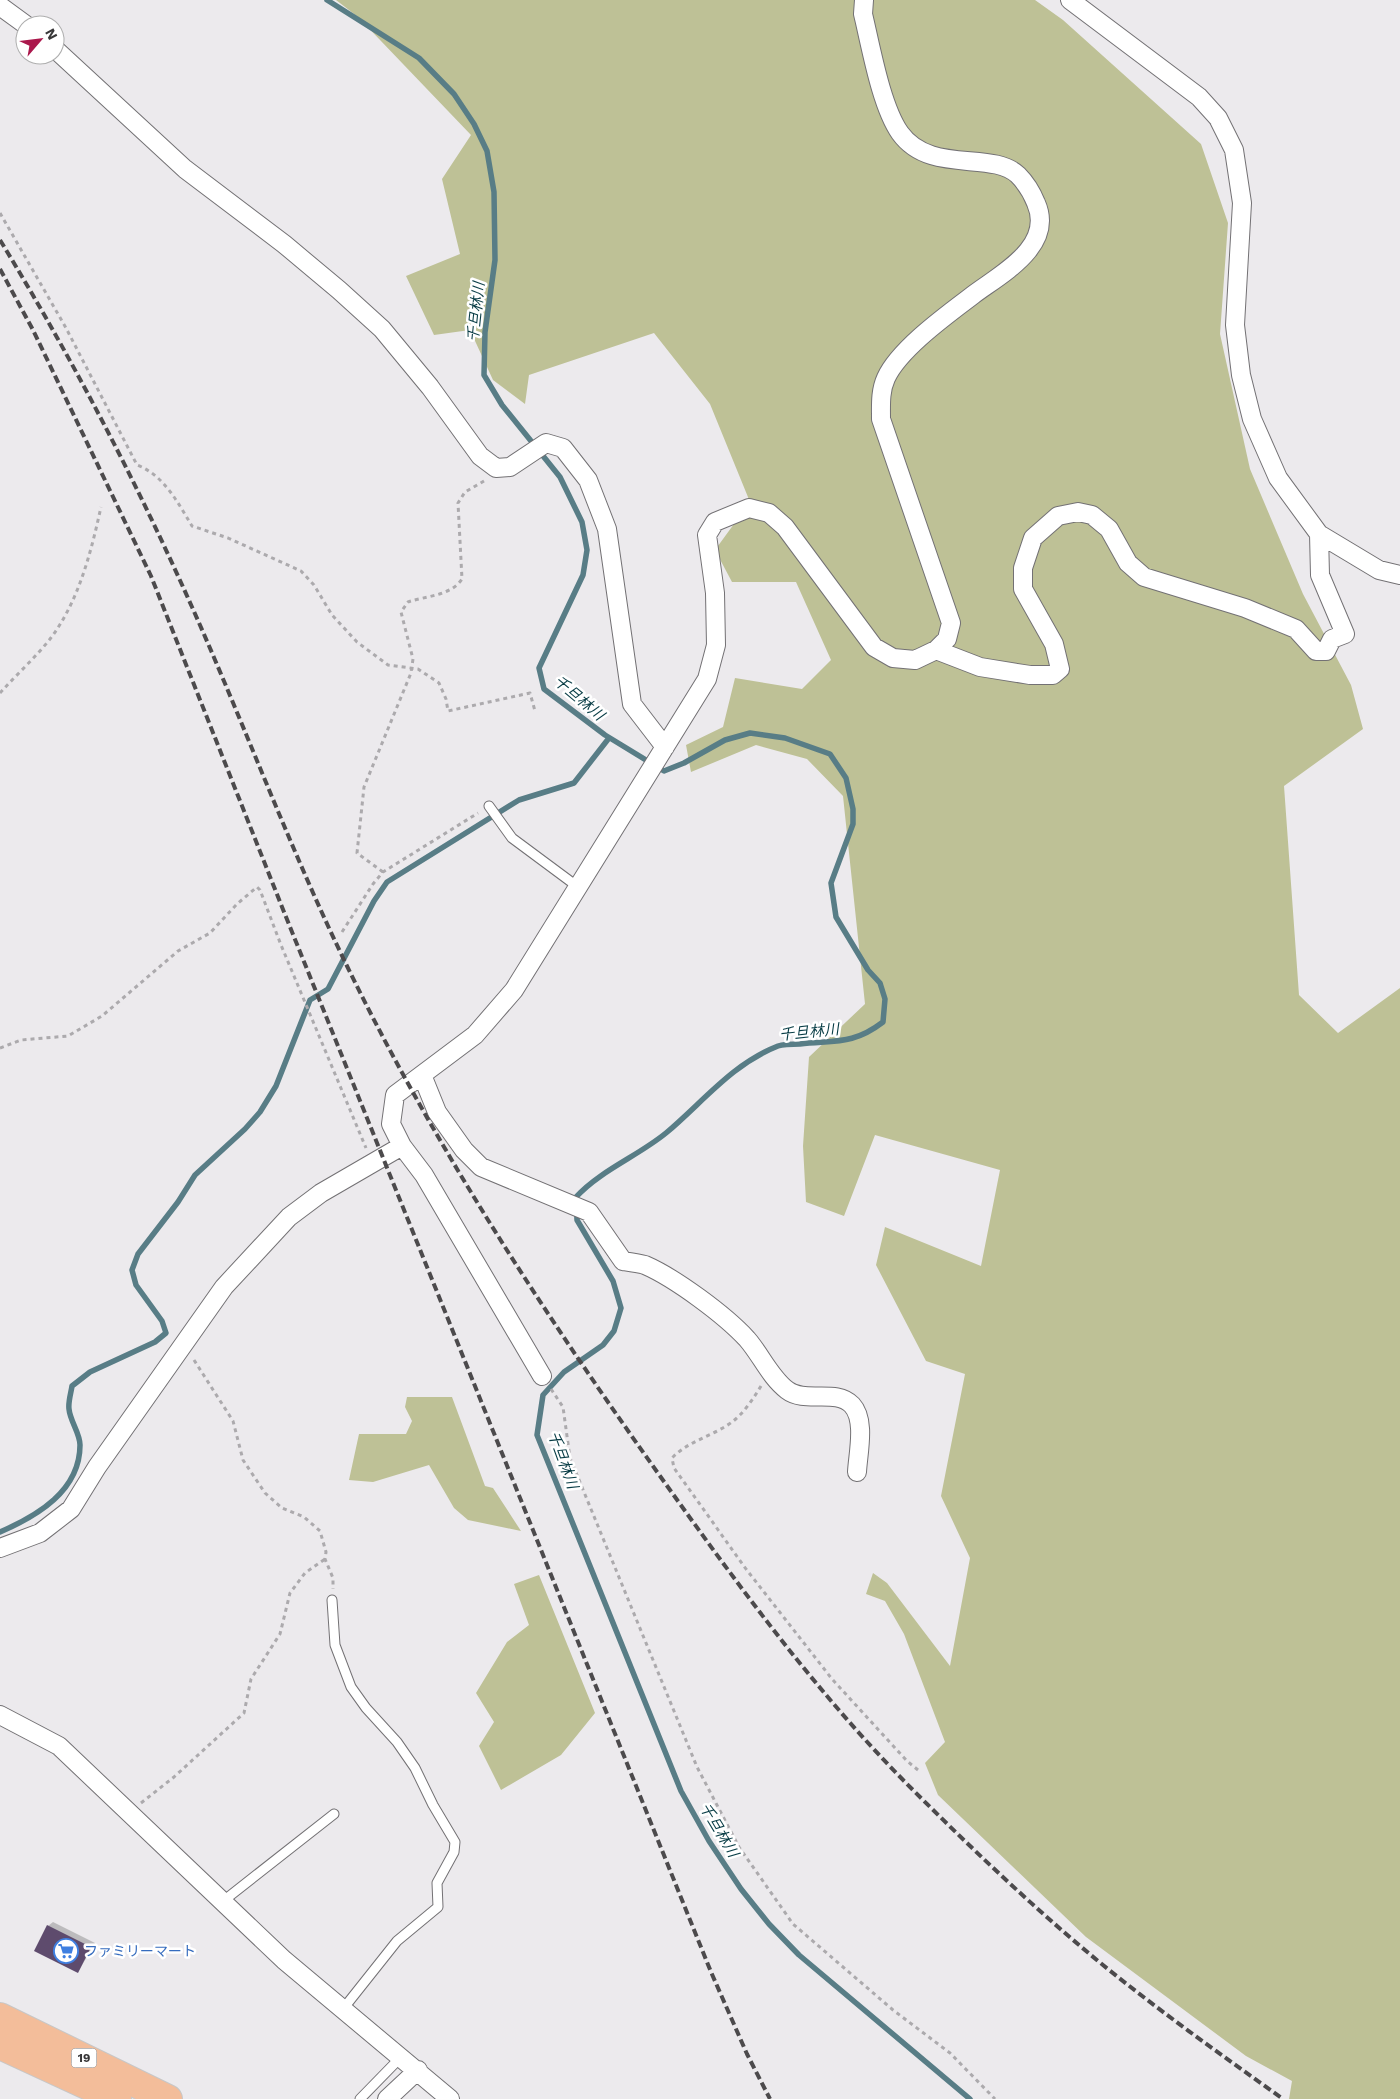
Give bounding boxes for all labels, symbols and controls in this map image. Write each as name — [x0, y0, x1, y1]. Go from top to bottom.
north arrow — [15, 15, 65, 65]
text: N — [42, 26, 61, 42]
water label: 千旦林川 — [464, 279, 488, 343]
water label: 千旦林川 — [550, 672, 609, 725]
water label: 千旦林川 — [778, 1020, 842, 1044]
water label: 千旦林川 — [544, 1429, 582, 1493]
water label: 千旦林川 — [696, 1800, 743, 1862]
supermarket icon: ファミリーマート — [53, 1938, 79, 1964]
place label: ファミリーマート — [84, 1943, 196, 1959]
road number: 19 — [72, 2048, 96, 2068]

